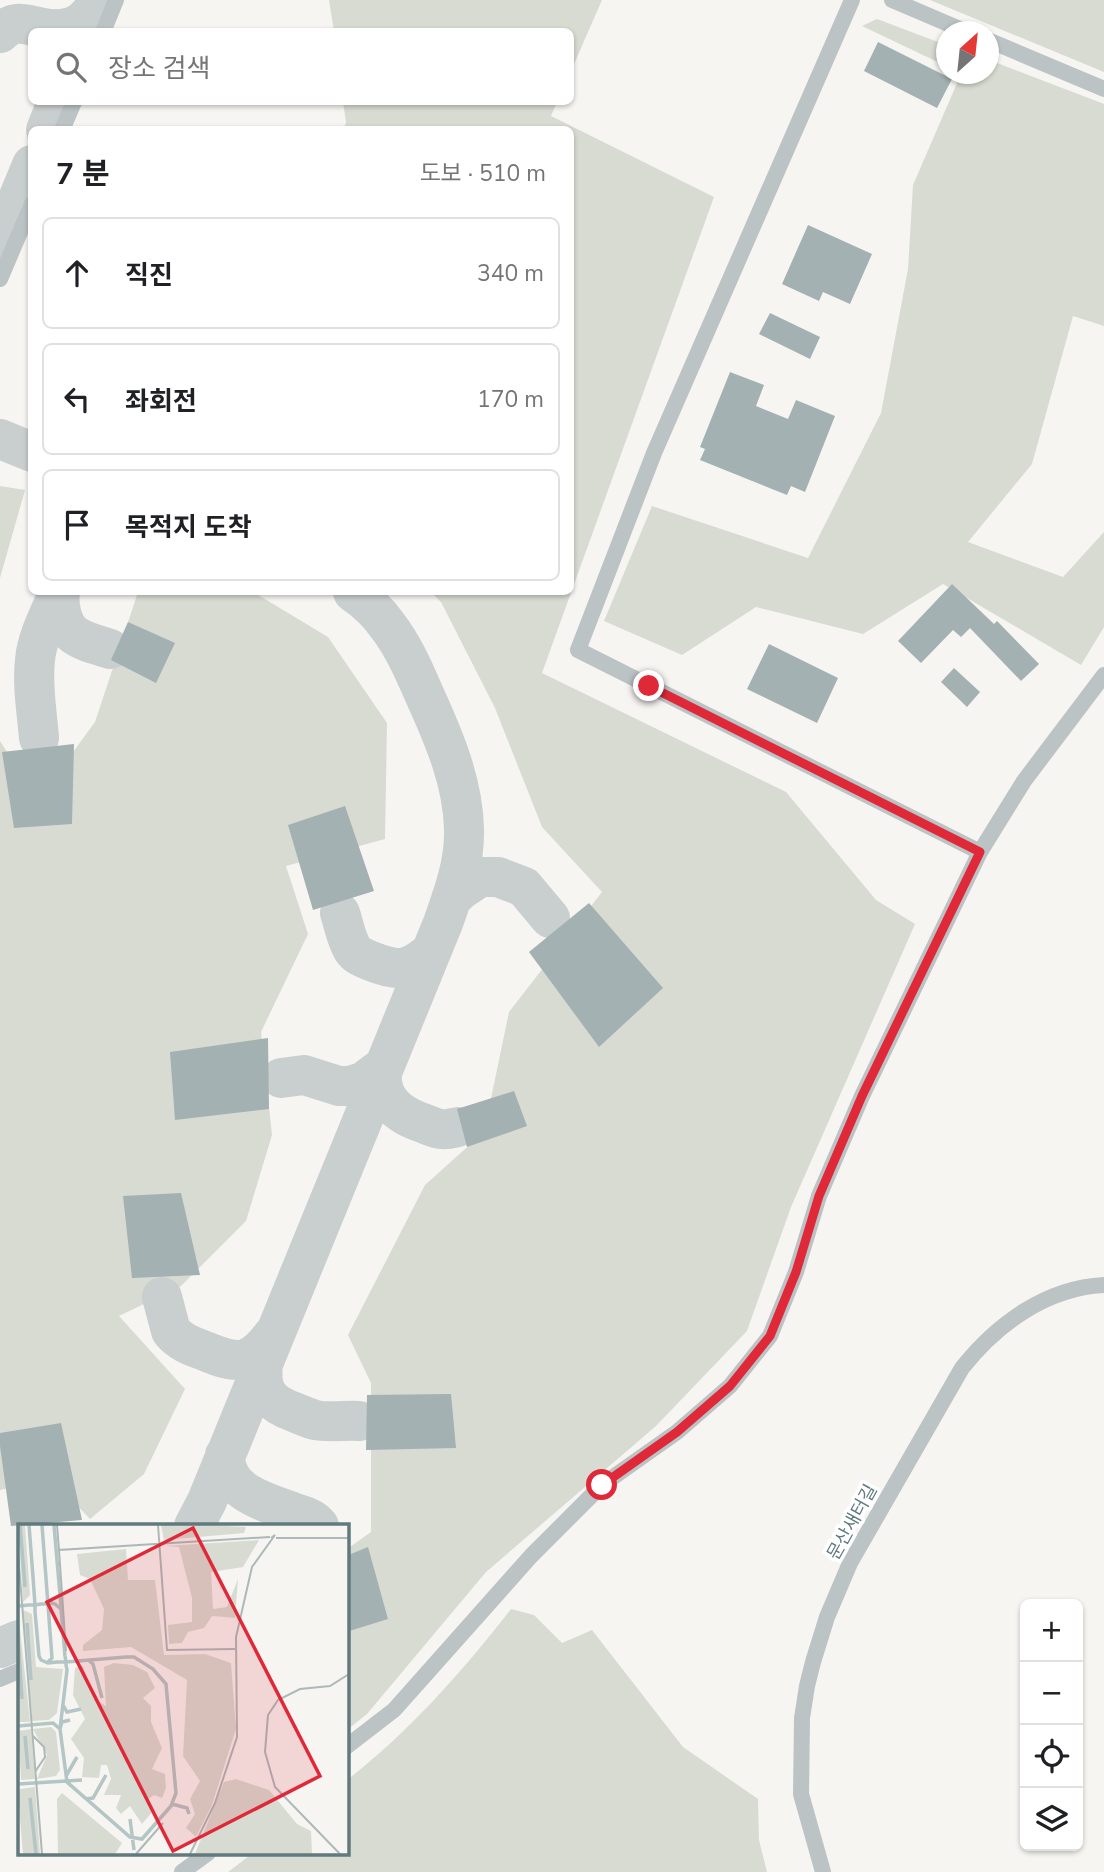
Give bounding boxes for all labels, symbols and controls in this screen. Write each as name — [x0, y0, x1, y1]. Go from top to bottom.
north arrow — [936, 21, 999, 84]
search box — [28, 28, 574, 105]
icon: search — [52, 48, 90, 86]
text: 장소 검색 — [108, 51, 210, 86]
text: 7 분 — [56, 154, 110, 195]
text: 도보 · 510 m — [420, 158, 546, 189]
icon: ahead — [58, 254, 96, 292]
text: 직진 — [125, 258, 173, 293]
text: 340 m — [477, 258, 544, 289]
icon: left — [58, 380, 96, 418]
text: 좌회전 — [125, 384, 197, 419]
text: 170 m — [477, 384, 544, 415]
icon: arrive — [58, 506, 96, 544]
text: 목적지 도착 — [125, 510, 252, 545]
route end — [633, 670, 664, 701]
route start — [586, 1469, 617, 1500]
street label: 문산새터길 — [821, 1480, 883, 1564]
inset map — [18, 1524, 348, 1854]
map controls — [1020, 1599, 1083, 1851]
button: + — [1020, 1599, 1083, 1662]
button: − — [1020, 1662, 1083, 1725]
button: locate — [1020, 1725, 1083, 1788]
button: layers — [1020, 1788, 1083, 1851]

